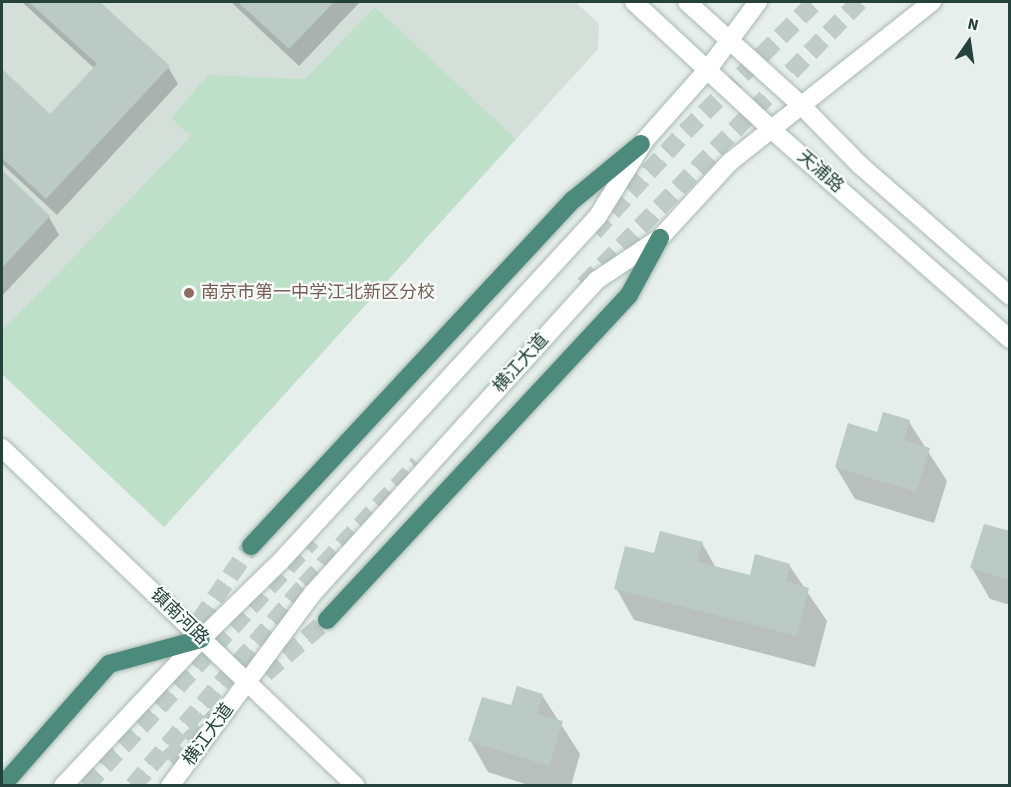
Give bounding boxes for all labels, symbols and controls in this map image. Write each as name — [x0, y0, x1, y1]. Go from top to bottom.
north arrow — [939, 12, 999, 72]
text: N — [965, 13, 981, 36]
street label: 天浦路 — [793, 146, 847, 198]
place label: 南京市第一中学江北新区分校 — [201, 282, 435, 304]
marker: 南京市第一中学江北新区分校 — [182, 286, 196, 300]
street label: 横江大道 — [489, 330, 553, 398]
street label: 镇南河路 — [146, 584, 212, 650]
street label: 横江大道 — [179, 700, 239, 770]

